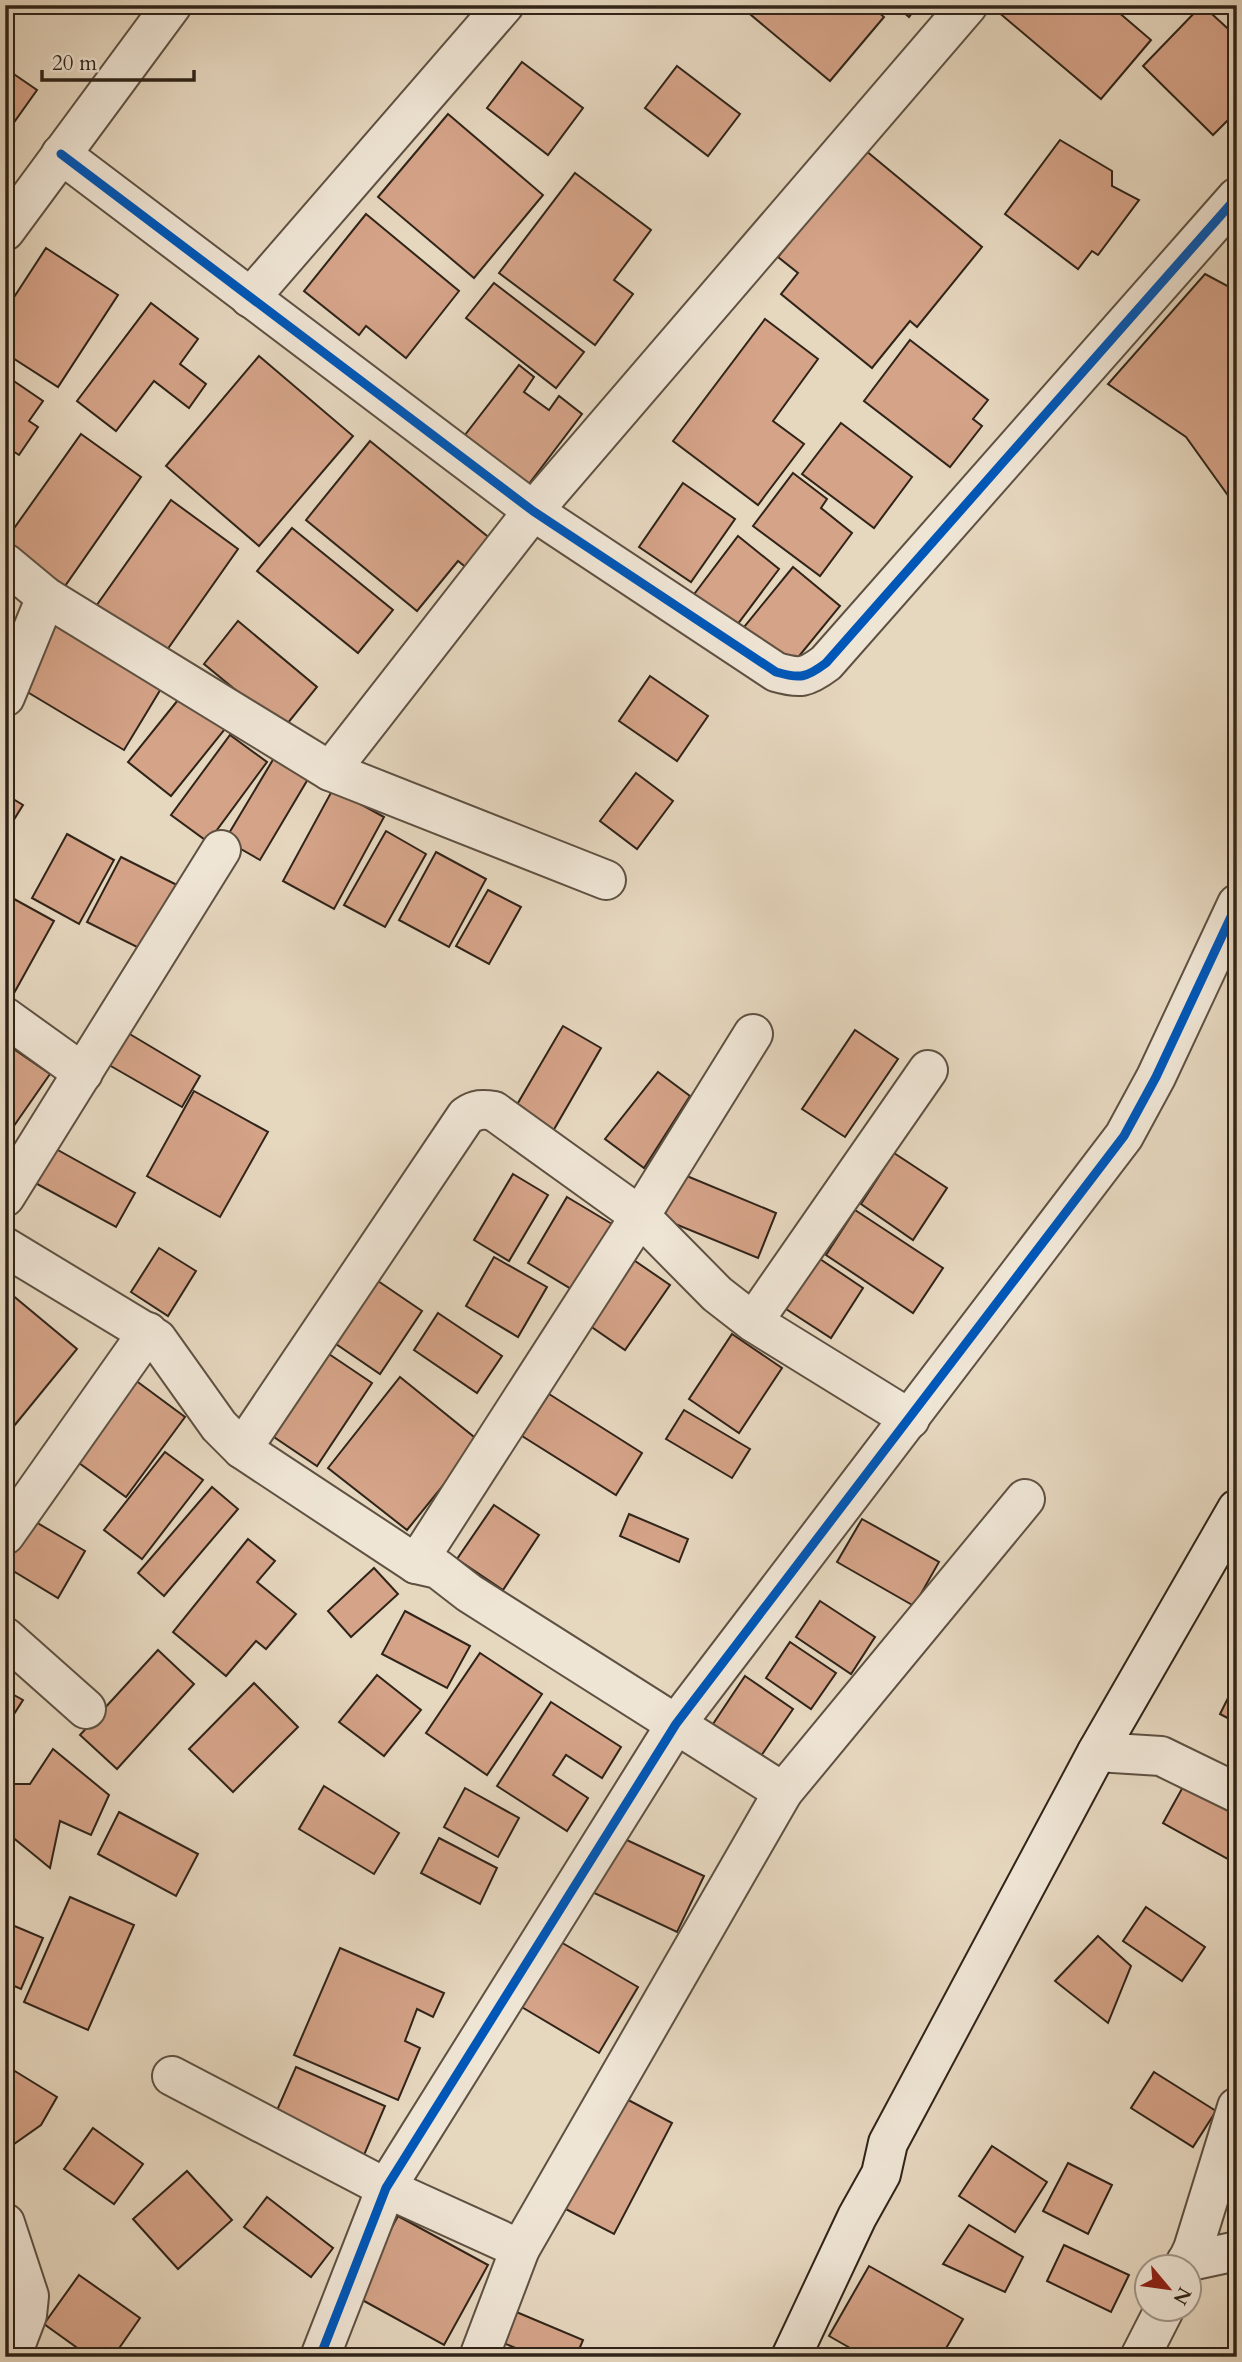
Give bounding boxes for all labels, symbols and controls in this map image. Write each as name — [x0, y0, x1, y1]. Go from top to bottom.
scale bar — [42, 38, 194, 82]
text: 20 m — [52, 49, 97, 78]
north arrow — [1134, 2254, 1204, 2324]
text: N — [1166, 2282, 1197, 2310]

